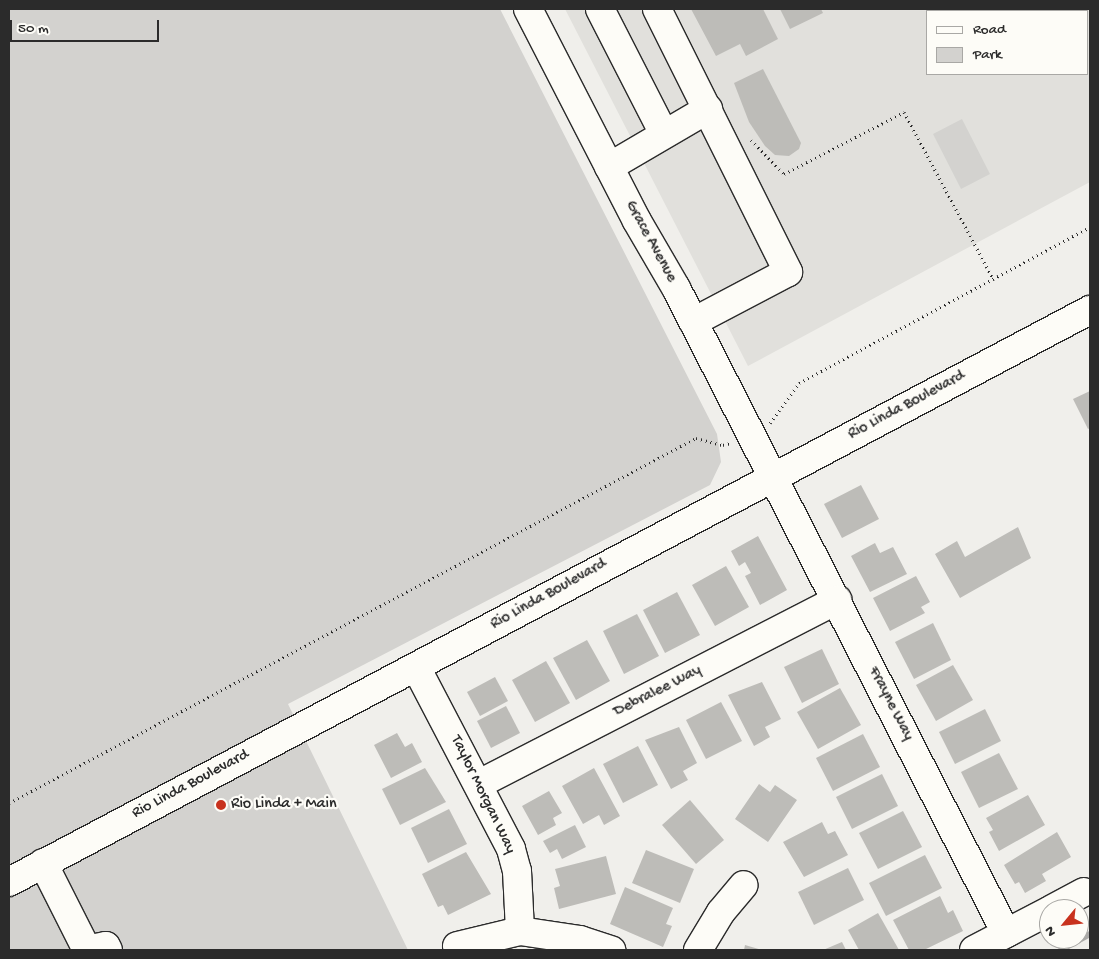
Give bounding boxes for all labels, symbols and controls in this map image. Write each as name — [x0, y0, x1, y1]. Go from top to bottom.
scale bar — [12, 10, 161, 42]
legend — [926, 10, 1089, 75]
text: 50 m — [18, 20, 49, 38]
text: Road — [973, 21, 1006, 39]
text: Park — [973, 46, 1002, 64]
street label: Grace Avenue — [620, 198, 680, 286]
street label: Rio Linda Boulevard — [845, 367, 969, 445]
street label: Rio Linda Boulevard — [488, 555, 610, 635]
street label: Debralee Way — [611, 662, 705, 722]
street label: Frayne Way — [863, 664, 917, 744]
street label: Taylor Morgan Way — [445, 733, 519, 857]
street label: Rio Linda Boulevard — [129, 746, 253, 824]
place label: Rio Linda + Main — [231, 795, 337, 815]
marker: Rio Linda + Main — [215, 799, 227, 811]
north arrow — [1039, 899, 1089, 949]
text: N — [1042, 923, 1061, 939]

